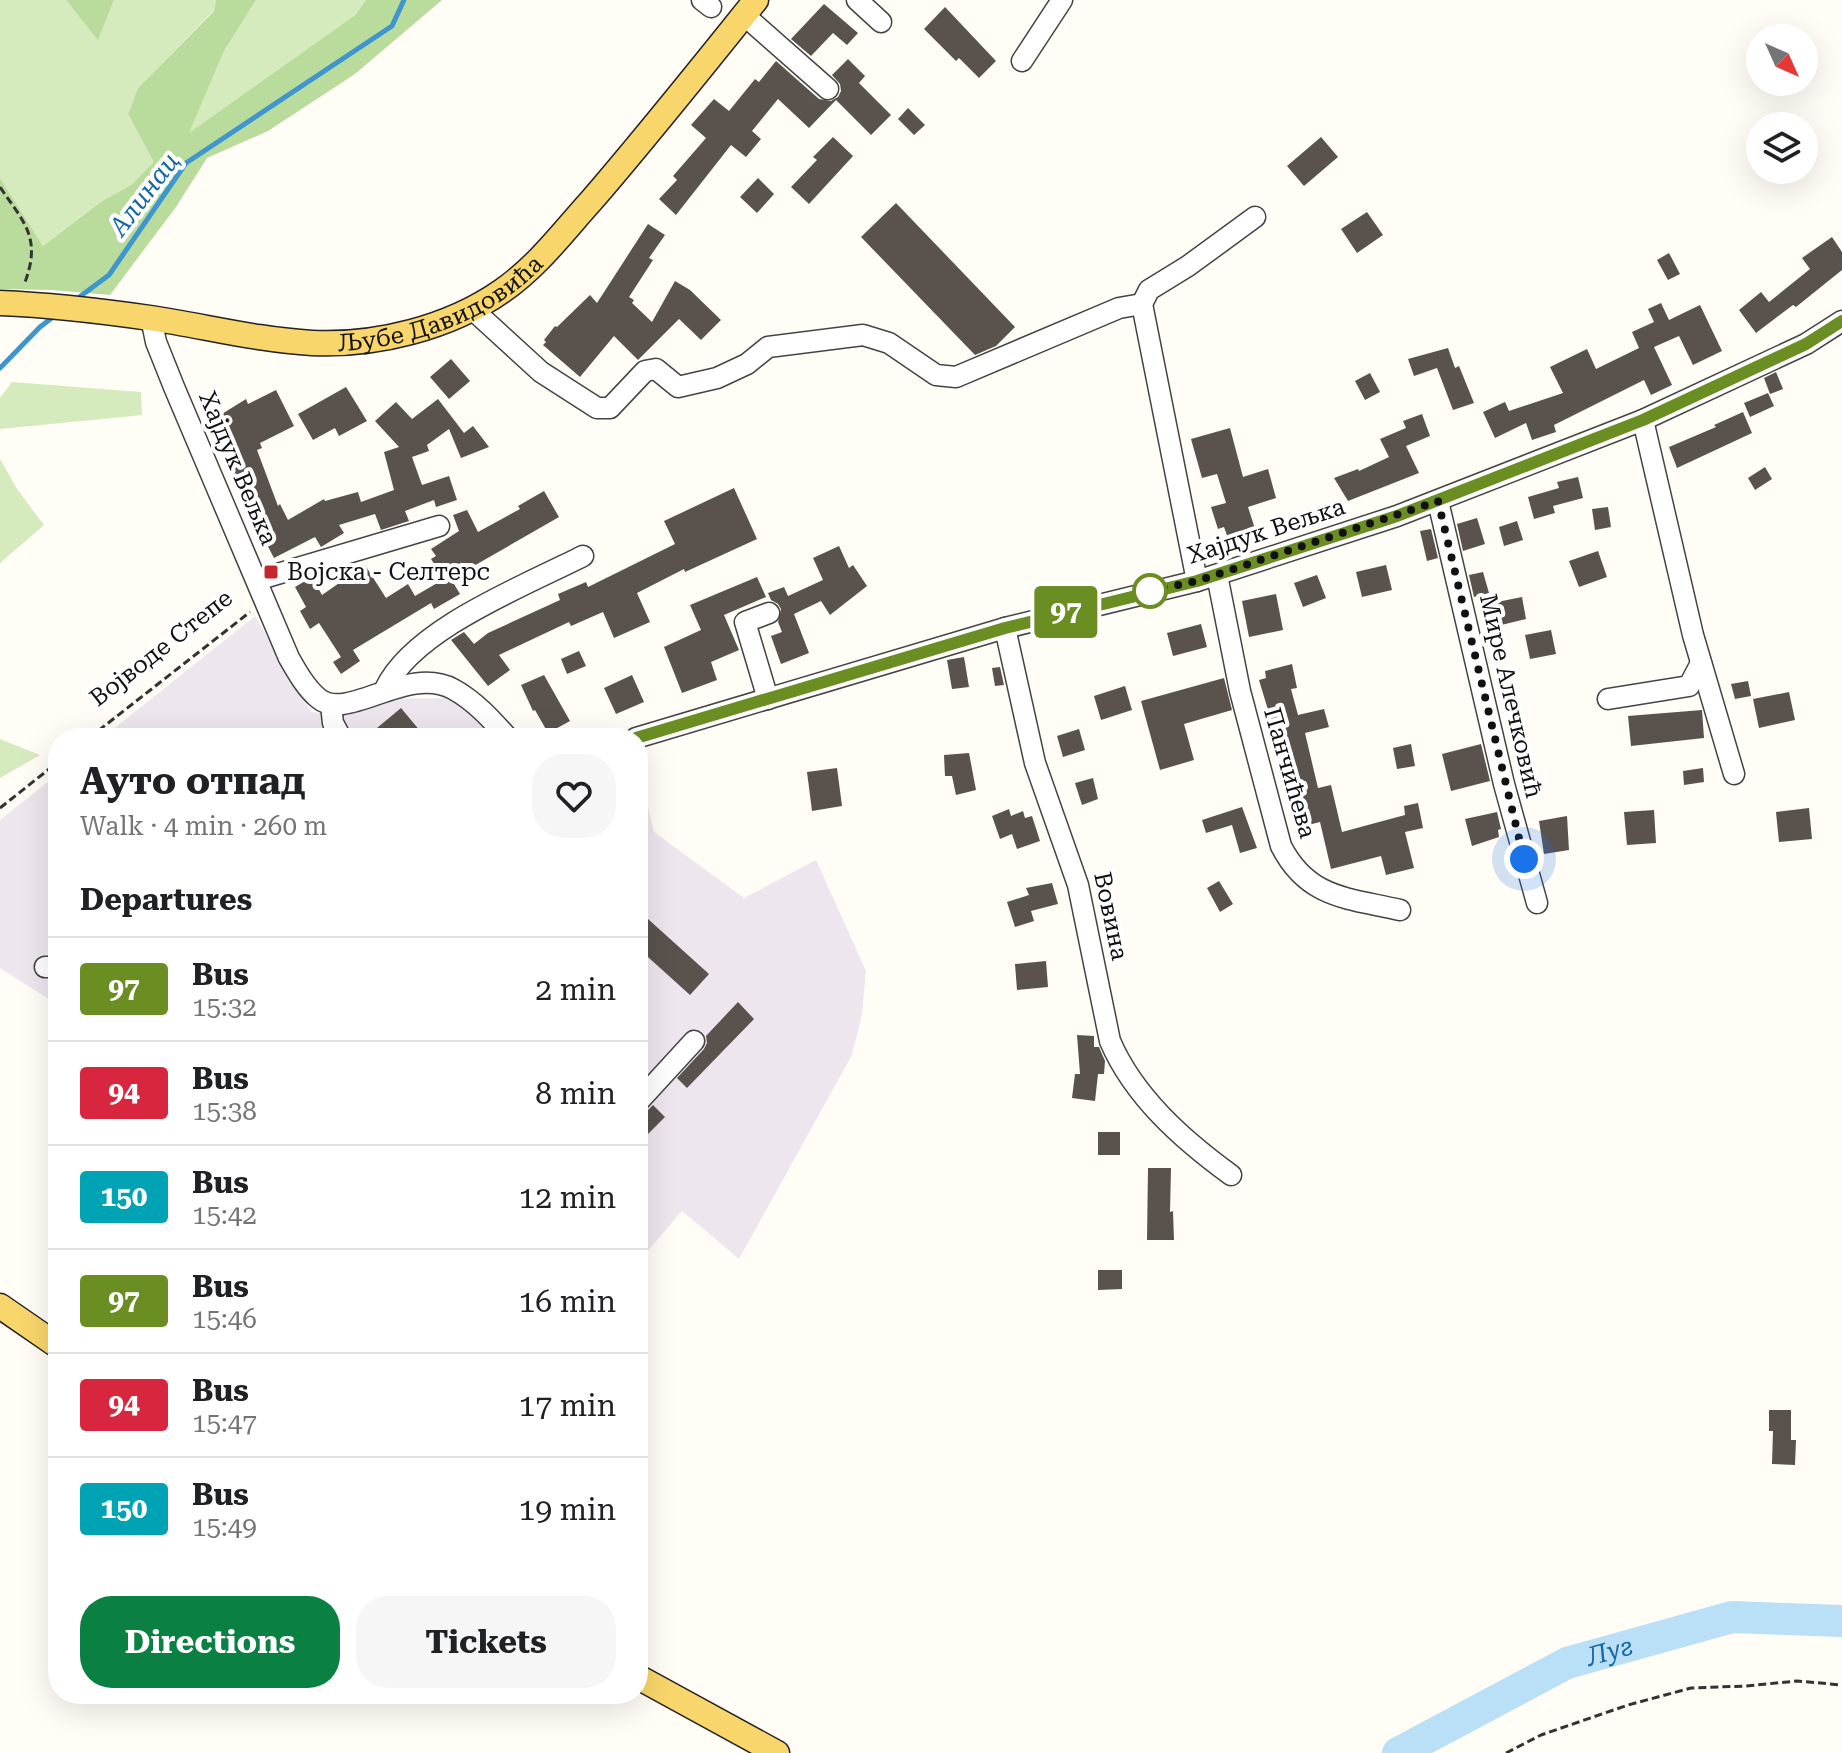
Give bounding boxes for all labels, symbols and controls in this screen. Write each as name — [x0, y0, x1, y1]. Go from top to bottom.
north arrow — [1746, 24, 1818, 96]
map controls — [1746, 24, 1818, 184]
button: layers — [1746, 112, 1818, 184]
water label: Алинац — [102, 147, 185, 243]
street label: Љубе Давидовића — [337, 250, 548, 357]
street label: Хајдук Вељка — [193, 387, 283, 549]
street label: Хајдук Вељка — [1184, 492, 1348, 570]
place label: Војска - Селтерс — [287, 558, 490, 586]
marker: Војска - Селтерс — [262, 563, 280, 581]
unlabelled marker — [1133, 574, 1167, 608]
street label: Војводе Степе — [84, 584, 238, 712]
line badge: 97 — [1030, 586, 1102, 638]
street label: Мире Алечковић — [1474, 591, 1548, 801]
text: 97 — [1050, 595, 1082, 628]
street label: Панчићева — [1258, 705, 1322, 841]
button: heart — [532, 754, 616, 838]
text: Ауто отпад — [80, 759, 305, 803]
text: Walk · 4 min · 260 m — [80, 811, 327, 841]
your location — [1504, 839, 1544, 879]
street label: Вовина — [1088, 869, 1134, 963]
text: Departures — [80, 882, 252, 917]
text: Bus — [192, 957, 249, 992]
text: 97 — [108, 972, 140, 1005]
text: 2 min — [535, 972, 616, 1007]
text: 15:32 — [192, 992, 257, 1022]
text: Bus — [192, 1061, 249, 1096]
text: 94 — [108, 1076, 140, 1109]
text: 8 min — [535, 1076, 616, 1111]
text: 15:38 — [192, 1096, 257, 1126]
text: Bus — [192, 1165, 249, 1200]
text: 150 — [100, 1180, 148, 1213]
text: 12 min — [519, 1180, 616, 1215]
text: 15:42 — [192, 1200, 257, 1230]
text: Bus — [192, 1269, 249, 1304]
text: 97 — [108, 1284, 140, 1317]
text: 16 min — [519, 1284, 616, 1319]
text: 15:46 — [192, 1304, 257, 1334]
text: Bus — [192, 1373, 249, 1408]
text: 94 — [108, 1388, 140, 1421]
text: 17 min — [519, 1388, 616, 1423]
text: 15:47 — [192, 1408, 257, 1438]
text: Bus — [192, 1477, 249, 1512]
text: 150 — [100, 1492, 148, 1525]
text: 19 min — [519, 1492, 616, 1527]
text: 15:49 — [192, 1512, 257, 1542]
button: Directions — [80, 1596, 340, 1688]
button: Tickets — [356, 1596, 616, 1688]
water label: Луг — [1581, 1630, 1637, 1672]

